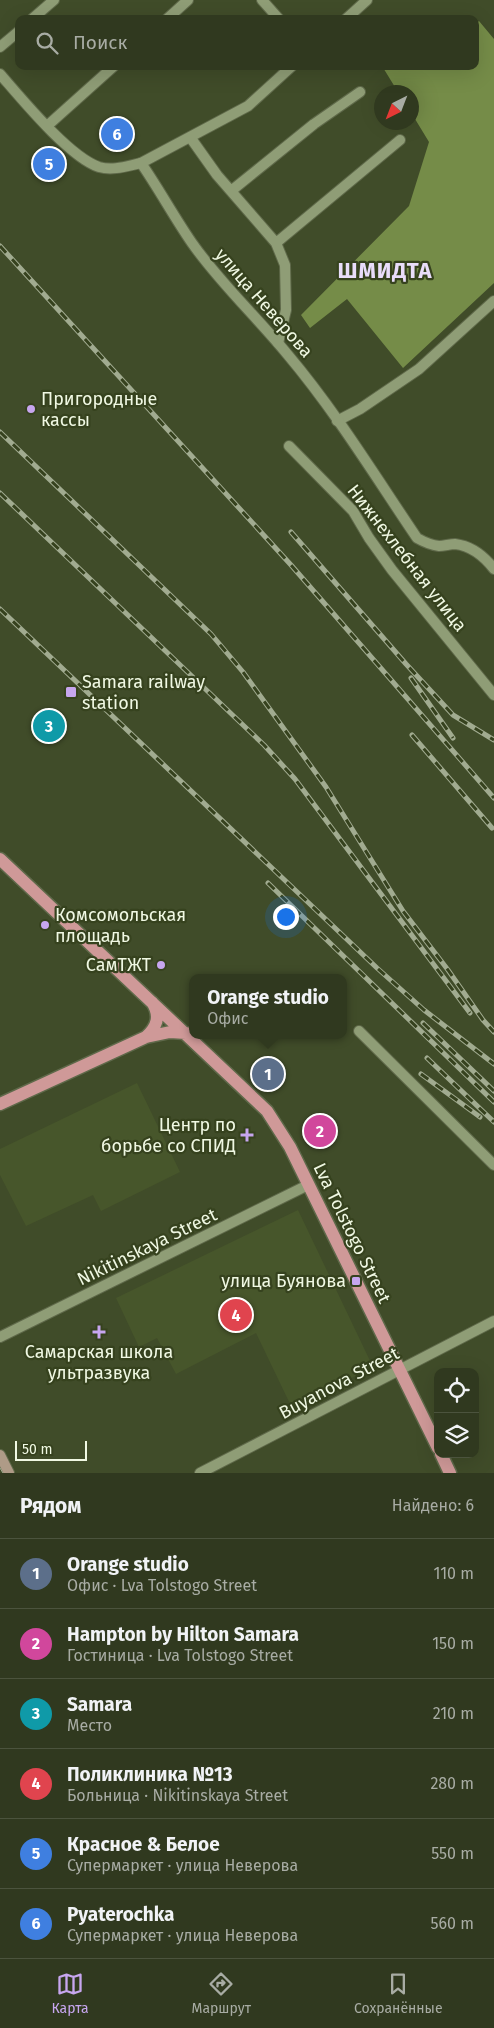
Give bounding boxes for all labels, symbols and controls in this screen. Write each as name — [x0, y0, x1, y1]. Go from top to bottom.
search box — [15, 15, 479, 70]
icon: search — [33, 29, 61, 57]
text: Поиск — [73, 31, 127, 54]
north arrow — [374, 85, 419, 130]
pin: 6 — [101, 115, 133, 153]
pin: 5 — [33, 145, 65, 183]
street label: улица Неверова — [210, 244, 318, 362]
district label: ШМИДТА — [337, 257, 433, 284]
place label: Пригородные кассы — [41, 388, 157, 431]
marker: Пригородные кассы — [25, 403, 37, 415]
street label: Нижнехлебная улица — [343, 480, 471, 636]
place label: Samara railway station — [82, 671, 205, 714]
marker: Samara railway station — [64, 685, 78, 699]
pin: 3 — [33, 707, 65, 745]
place label: Комсомольская площадь — [55, 904, 186, 947]
your location — [273, 904, 299, 930]
marker: Комсомольская площадь — [39, 919, 51, 931]
place label: СамТЖТ — [86, 954, 152, 976]
marker: СамТЖТ — [155, 959, 167, 971]
popup — [189, 974, 347, 1039]
text: Orange studio — [207, 986, 329, 1009]
text: Офис — [207, 1009, 249, 1028]
pin: 1 — [252, 1055, 284, 1093]
pin: 2 — [304, 1112, 336, 1150]
place label: Центр по борьбе со СПИД — [101, 1114, 236, 1157]
marker: Центр по борьбе со СПИД — [240, 1128, 254, 1142]
street label: Lva Tolstogo Street — [309, 1159, 396, 1307]
street label: Nikitinskaya Street — [74, 1203, 221, 1290]
place label: улица Буянова — [221, 1270, 346, 1292]
marker: улица Буянова — [350, 1275, 362, 1287]
pin: 4 — [220, 1296, 252, 1334]
marker: Самарская школа ультразвука — [92, 1325, 106, 1339]
place label: Самарская школа ультразвука — [25, 1341, 173, 1384]
street label: Buyanova Street — [275, 1342, 403, 1424]
map controls — [434, 1368, 479, 1458]
button: locate — [434, 1368, 479, 1413]
button: layers — [434, 1413, 479, 1458]
scale bar — [15, 1438, 88, 1461]
text: 50 m — [22, 1441, 53, 1458]
text: Рядом — [20, 1493, 81, 1519]
text: Найдено: 6 — [392, 1496, 474, 1515]
text: Orange studio — [67, 1553, 189, 1576]
text: 1 — [32, 1564, 40, 1583]
text: 110 m — [433, 1564, 474, 1583]
text: Офис · Lva Tolstogo Street — [67, 1576, 257, 1595]
text: Hampton by Hilton Samara — [67, 1623, 299, 1646]
text: 2 — [32, 1634, 40, 1653]
text: 150 m — [432, 1634, 474, 1653]
text: Гостиница · Lva Tolstogo Street — [67, 1646, 293, 1665]
text: Samara — [67, 1693, 132, 1716]
text: 3 — [32, 1704, 40, 1723]
text: 210 m — [433, 1704, 474, 1723]
text: Место — [67, 1716, 112, 1735]
text: Поликлиника №13 — [67, 1763, 233, 1786]
text: 4 — [31, 1774, 41, 1793]
text: 280 m — [430, 1774, 474, 1793]
text: Больница · Nikitinskaya Street — [67, 1786, 288, 1805]
text: Красное & Белое — [67, 1833, 220, 1856]
text: 5 — [32, 1844, 40, 1863]
text: 550 m — [431, 1844, 474, 1863]
text: Супермаркет · улица Неверова — [67, 1856, 298, 1875]
text: Pyaterochka — [67, 1903, 174, 1926]
text: 6 — [31, 1914, 41, 1933]
text: 560 m — [431, 1914, 474, 1933]
text: Супермаркет · улица Неверова — [67, 1926, 298, 1945]
tab: Карта — [51, 1970, 89, 2017]
tab: Маршрут — [192, 1970, 251, 2017]
tab: Сохранённые — [354, 1970, 443, 2017]

